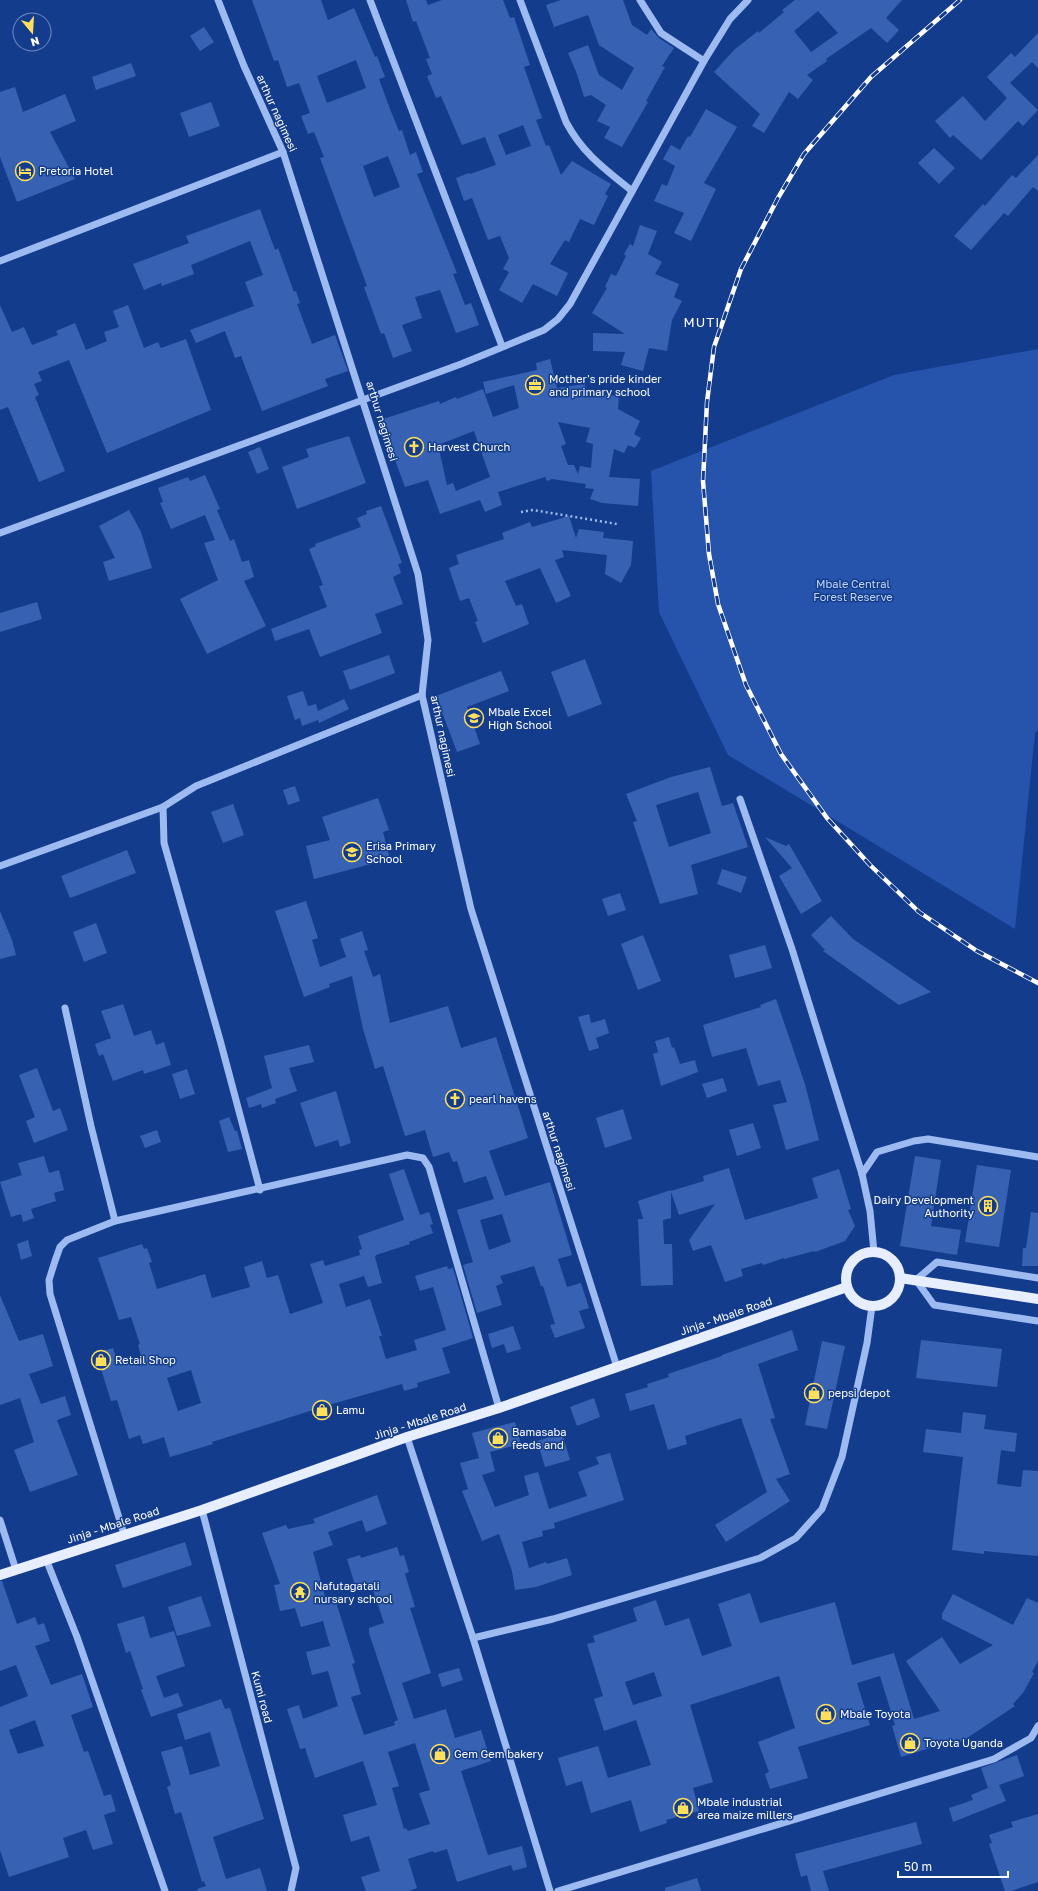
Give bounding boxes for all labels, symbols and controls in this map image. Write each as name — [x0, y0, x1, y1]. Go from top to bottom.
north arrow — [12, 12, 52, 52]
text: N — [29, 35, 41, 49]
street label: arthur nagimesi — [255, 72, 300, 153]
hotel icon: Pretoria Hotel — [14, 160, 36, 182]
place label: Pretoria Hotel — [39, 164, 114, 177]
district label: MUTI — [684, 314, 720, 330]
place label: Mother's pride kinder and primary school — [549, 372, 662, 398]
office icon: Mother's pride kinder and primary school — [524, 374, 546, 396]
street label: arthur nagimesi — [364, 379, 401, 463]
church icon: Harvest Church — [403, 436, 425, 458]
place label: Harvest Church — [428, 440, 510, 453]
park label: Mbale Central Forest Reserve — [813, 577, 893, 603]
street label: arthur nagimesi — [428, 694, 459, 778]
place label: Mbale Excel High School — [488, 705, 553, 731]
school or university icon: Mbale Excel High School — [463, 707, 485, 729]
place label: Erisa Primary School — [366, 839, 436, 865]
school or university icon: Erisa Primary School — [341, 841, 363, 863]
church icon: pearl havens — [444, 1088, 466, 1110]
place label: pearl havens — [469, 1092, 537, 1105]
street label: arthur nagimesi — [540, 1109, 579, 1192]
place label: Dairy Development Authority — [873, 1193, 974, 1219]
building icon: Dairy Development Authority — [977, 1195, 999, 1217]
street label: Jinja - Mbale Road — [678, 1294, 774, 1337]
shop icon: Retail Shop — [90, 1349, 112, 1371]
place label: Retail Shop — [115, 1353, 176, 1366]
shop icon: pepsi depot — [803, 1382, 825, 1404]
place label: pepsi depot — [828, 1386, 890, 1399]
shop icon: Lamu — [311, 1399, 333, 1421]
street label: Jinja - Mbale Road — [372, 1399, 468, 1442]
place label: Lamu — [336, 1403, 365, 1416]
place label: Bamasaba feeds and — [512, 1425, 567, 1451]
shop icon: Bamasaba feeds and — [487, 1427, 509, 1449]
street label: Jinja - Mbale Road — [65, 1503, 161, 1546]
place label: Nafutagatali nursary school — [314, 1579, 393, 1605]
temple icon: Nafutagatali nursary school — [289, 1581, 311, 1603]
street label: Kumi road — [249, 1669, 276, 1724]
shop icon: Mbale Toyota — [815, 1703, 837, 1725]
place label: Mbale Toyota — [840, 1707, 910, 1720]
shop icon: Toyota Uganda — [899, 1732, 921, 1754]
place label: Toyota Uganda — [924, 1736, 1003, 1749]
shop icon: Gem Gem bakery — [429, 1743, 451, 1765]
place label: Gem Gem bakery — [454, 1747, 543, 1760]
place label: Mbale industrial area maize millers — [697, 1795, 793, 1821]
shop icon: Mbale industrial area maize millers — [672, 1797, 694, 1819]
scale bar — [898, 1853, 1008, 1879]
text: 50 m — [904, 1859, 932, 1874]

